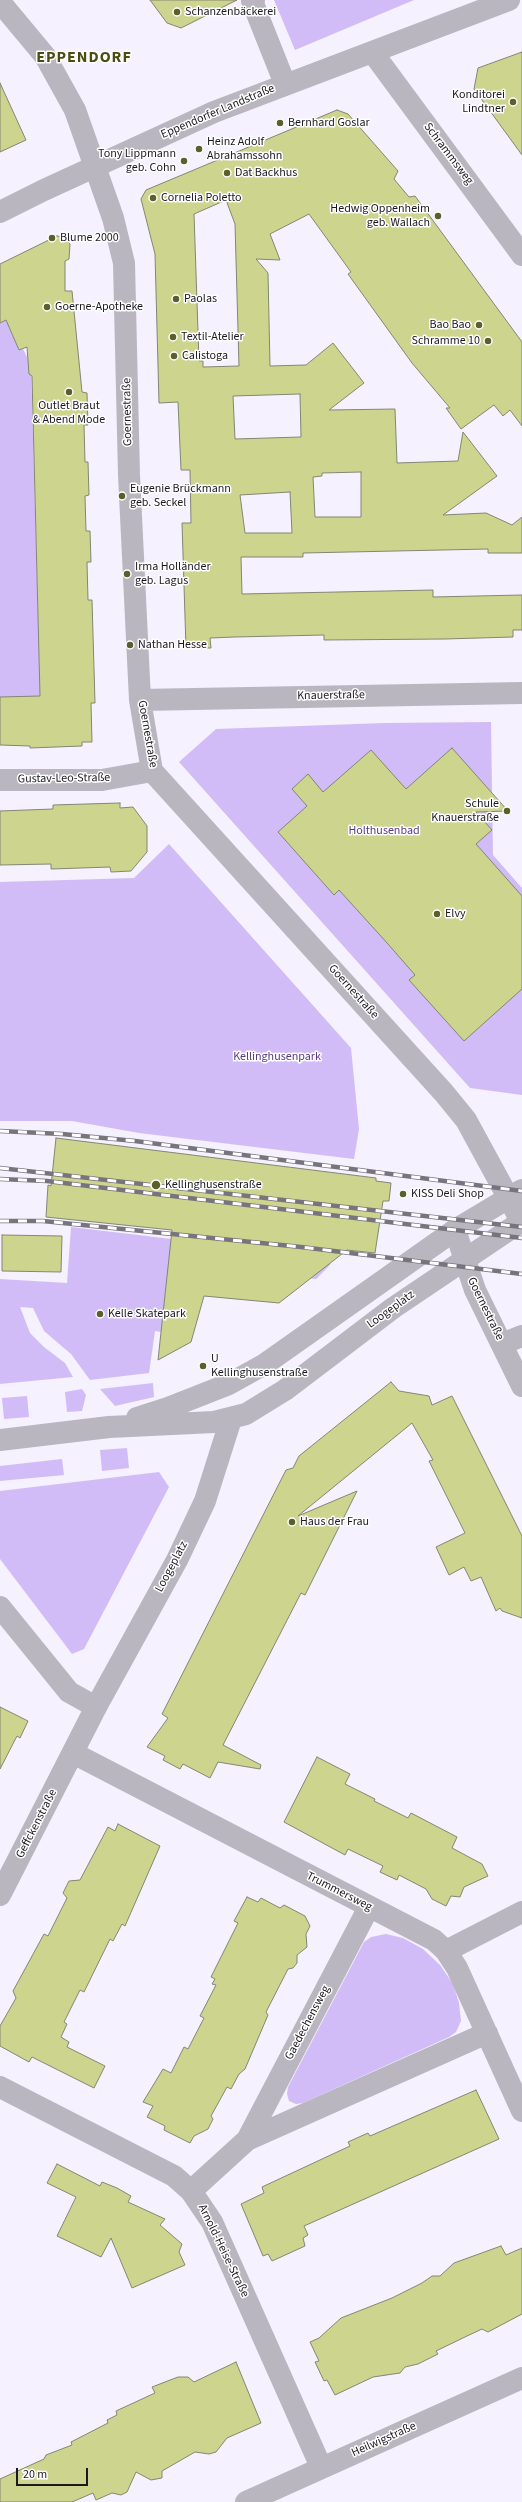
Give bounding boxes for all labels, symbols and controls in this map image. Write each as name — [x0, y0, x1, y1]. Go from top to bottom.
place label: Schanzenbäckerei — [185, 5, 276, 19]
marker: Schanzenbäckerei — [172, 7, 182, 17]
district label: EPPENDORF — [36, 48, 132, 68]
street label: Eppendorfer Landstraße — [159, 82, 277, 142]
place label: Konditorei Lindtner — [452, 88, 505, 116]
marker: Konditorei Lindtner — [508, 97, 518, 107]
place label: Bernhard Goslar — [288, 116, 370, 130]
marker: Bernhard Goslar — [275, 118, 285, 128]
street label: Schrammsweg — [420, 120, 476, 188]
place label: Heinz Adolf Abrahamssohn — [207, 135, 282, 163]
marker: Heinz Adolf Abrahamssohn — [194, 144, 204, 154]
place label: Tony Lippmann geb. Cohn — [98, 147, 176, 175]
marker: Tony Lippmann geb. Cohn — [179, 156, 189, 166]
place label: Dat Backhus — [235, 166, 297, 180]
marker: Dat Backhus — [222, 168, 232, 178]
place label: Cornelia Poletto — [161, 191, 242, 205]
marker: Cornelia Poletto — [148, 193, 158, 203]
place label: Hedwig Oppenheim geb. Wallach — [330, 202, 430, 230]
marker: Hedwig Oppenheim geb. Wallach — [433, 211, 443, 221]
place label: Blume 2000 — [60, 231, 119, 245]
marker: Blume 2000 — [47, 233, 57, 243]
place label: Paolas — [184, 292, 217, 306]
marker: Paolas — [171, 294, 181, 304]
place label: Goerne-Apotheke — [55, 300, 143, 314]
marker: Goerne-Apotheke — [42, 302, 52, 312]
place label: Bao Bao — [429, 318, 471, 332]
marker: Bao Bao — [474, 320, 484, 330]
place label: Textil-Atelier — [181, 330, 244, 344]
marker: Textil-Atelier — [168, 332, 178, 342]
place label: Schramme 10 — [411, 334, 480, 348]
marker: Schramme 10 — [483, 336, 493, 346]
place label: Calistoga — [182, 349, 228, 363]
marker: Calistoga — [169, 351, 179, 361]
street label: Goernestraße — [120, 378, 136, 446]
marker: Outlet Braut & Abend Mode — [64, 387, 74, 397]
place label: Outlet Braut & Abend Mode — [33, 399, 105, 427]
place label: Eugenie Brückmann geb. Seckel — [130, 482, 231, 510]
marker: Eugenie Brückmann geb. Seckel — [117, 491, 127, 501]
place label: Irma Holländer geb. Lagus — [135, 560, 211, 588]
marker: Irma Holländer geb. Lagus — [122, 569, 132, 579]
place label: Nathan Hesse — [138, 638, 207, 652]
marker: Nathan Hesse — [125, 640, 135, 650]
street label: Knauerstraße — [297, 688, 365, 704]
street label: Goernestraße — [134, 699, 160, 769]
street label: Gustav-Leo-Straße — [18, 771, 110, 787]
place label: Schule Knauerstraße — [431, 797, 499, 825]
marker: Schule Knauerstraße — [502, 806, 512, 816]
park label: Holthusenbad — [348, 824, 420, 838]
place label: Elvy — [445, 907, 466, 921]
marker: Elvy — [432, 909, 442, 919]
street label: Goernestraße — [325, 962, 381, 1022]
park label: Kellinghusenpark — [233, 1050, 321, 1064]
place label: Kellinghusenstraße — [165, 1178, 262, 1192]
marker: Kellinghusenstraße — [150, 1179, 162, 1191]
place label: KISS Deli Shop — [411, 1187, 484, 1201]
marker: KISS Deli Shop — [398, 1189, 408, 1199]
street label: Goernestraße — [464, 1275, 506, 1343]
street label: Loogeplatz — [364, 1288, 418, 1332]
place label: Kelle Skatepark — [108, 1307, 186, 1321]
marker: Kelle Skatepark — [95, 1309, 105, 1319]
place label: U Kellinghusenstraße — [211, 1352, 308, 1380]
marker: U Kellinghusenstraße — [198, 1361, 208, 1371]
place label: Haus der Frau — [300, 1515, 369, 1529]
marker: Haus der Frau — [287, 1517, 297, 1527]
street label: Loogeplatz — [153, 1539, 191, 1595]
street label: Geffckenstraße — [13, 1787, 61, 1861]
street label: Trummersweg — [304, 1869, 374, 1915]
street label: Gaedechensweg — [282, 1983, 334, 2063]
street label: Arnold-Heise-Straße — [194, 2202, 252, 2300]
street label: Heilwigstraße — [350, 2419, 418, 2461]
scale bar — [18, 2460, 90, 2486]
text: 20 m — [23, 2466, 47, 2483]

